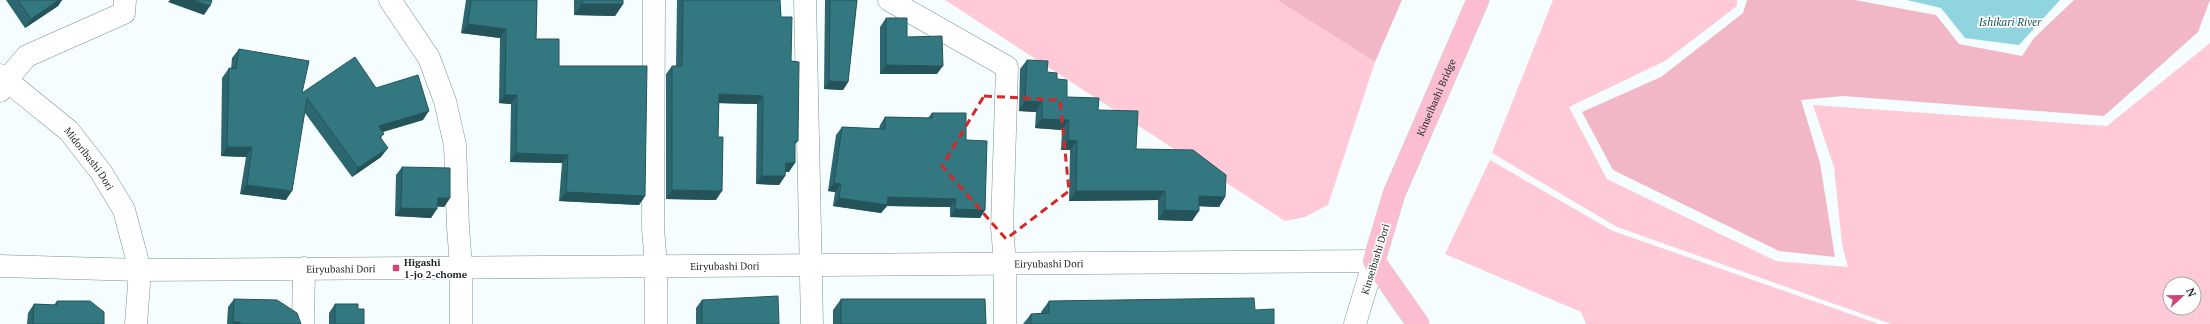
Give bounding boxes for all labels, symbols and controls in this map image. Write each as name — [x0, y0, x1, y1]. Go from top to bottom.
water label: Ishikari River — [1978, 15, 2042, 29]
street label: Kinseibashi Bridge — [1414, 57, 1459, 138]
street label: Midoribashi Dori — [61, 125, 116, 193]
street label: Kinseibashi Dori — [1359, 222, 1392, 296]
place label: Higashi 1-jo 2-chome — [404, 256, 468, 281]
street label: Eiryubashi Dori — [1014, 257, 1084, 271]
street label: Eiryubashi Dori — [690, 259, 760, 273]
street label: Eiryubashi Dori — [306, 262, 376, 276]
marker: Higashi 1-jo 2-chome — [391, 263, 401, 273]
north arrow — [2162, 276, 2202, 316]
text: N — [2183, 286, 2200, 299]

